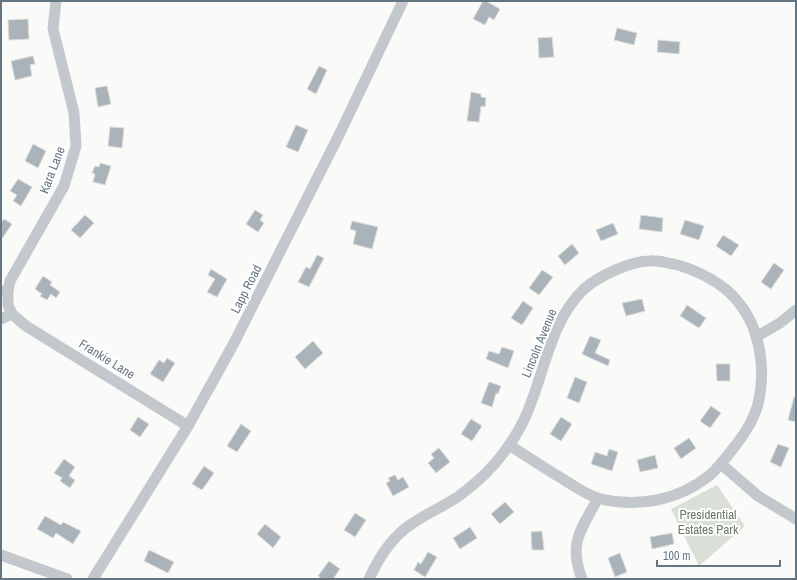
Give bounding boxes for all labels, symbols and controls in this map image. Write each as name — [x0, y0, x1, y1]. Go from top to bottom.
street label: Kara Lane — [35, 144, 69, 196]
street label: Lapp Road — [227, 262, 265, 316]
street label: Lincoln Avenue — [517, 306, 561, 380]
street label: Frankie Lane — [76, 335, 138, 383]
park label: Presidential Estates Park — [678, 506, 739, 538]
scale bar — [657, 542, 780, 568]
text: 100 m — [663, 548, 690, 564]

